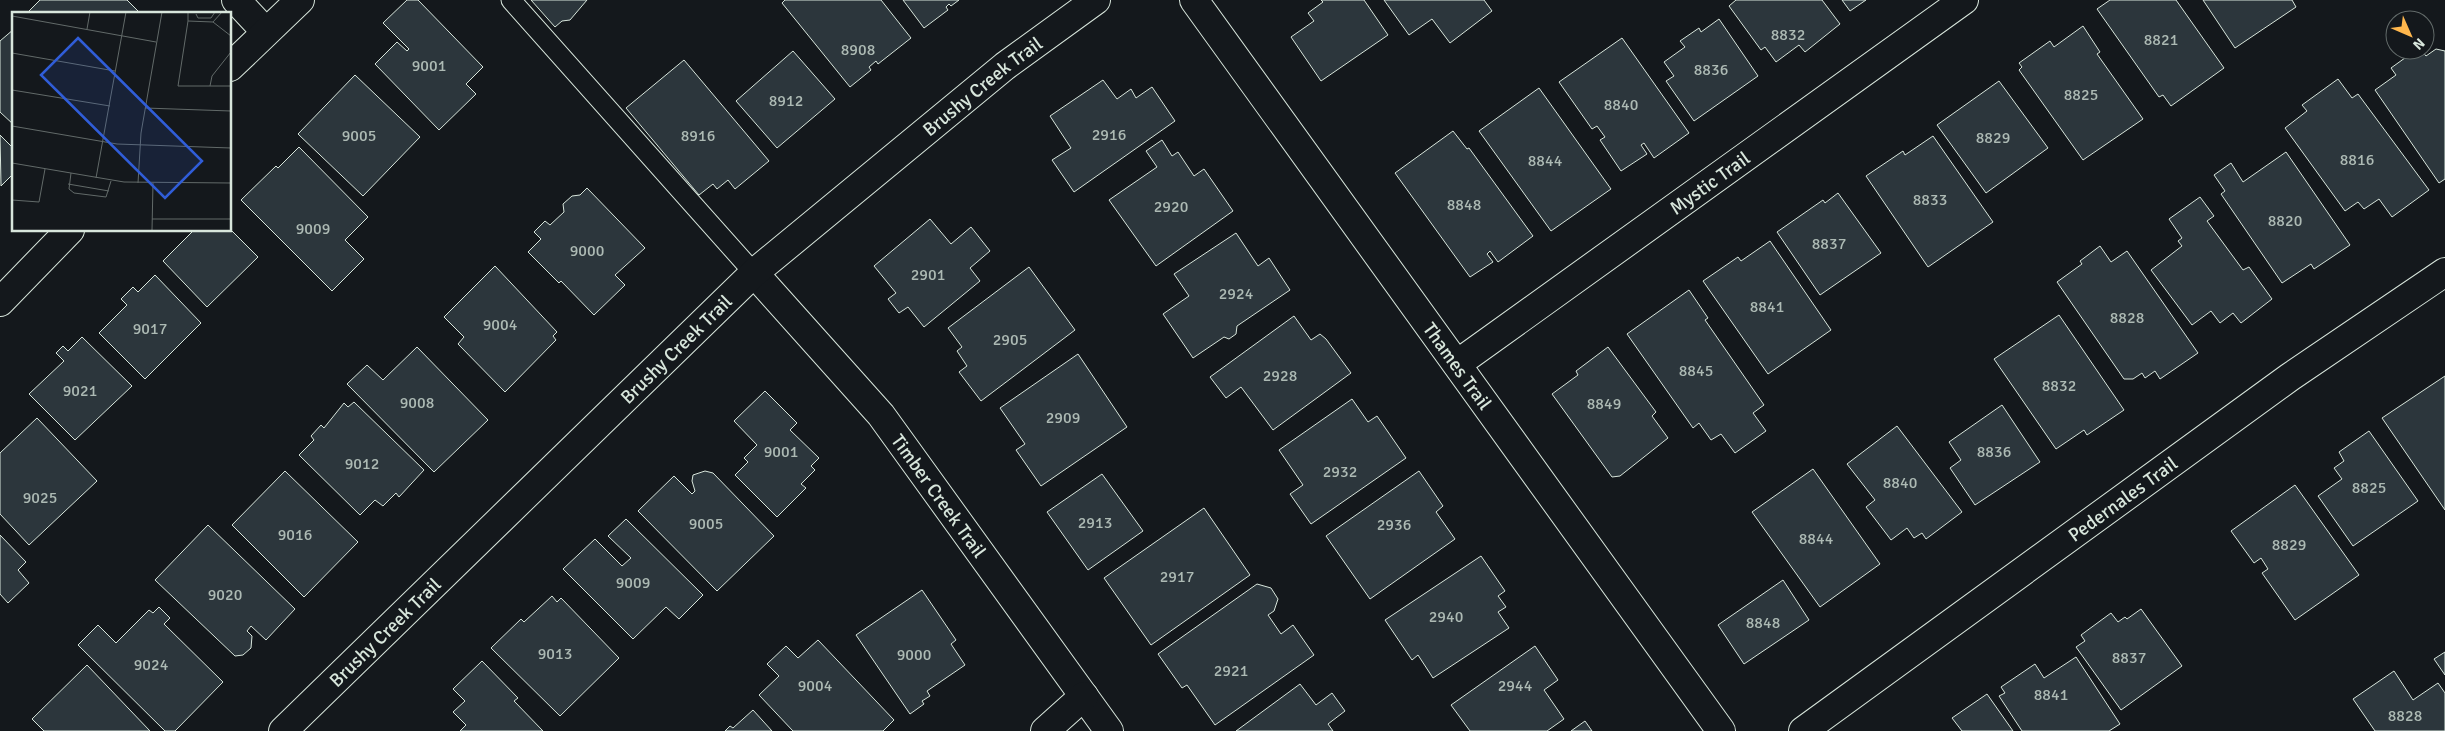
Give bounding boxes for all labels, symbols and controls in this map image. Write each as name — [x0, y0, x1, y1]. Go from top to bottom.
north arrow — [2385, 10, 2435, 60]
inset map — [12, 12, 231, 231]
house number: 8832 — [1771, 25, 1805, 45]
house number: 8821 — [2144, 30, 2178, 50]
street label: Brushy Creek Trail — [918, 32, 1047, 142]
text: N — [2409, 34, 2428, 53]
house number: 8908 — [841, 40, 875, 60]
house number: 9001 — [412, 56, 446, 76]
house number: 8836 — [1694, 60, 1728, 80]
house number: 8825 — [2064, 85, 2098, 105]
house number: 8912 — [769, 91, 803, 111]
house number: 8840 — [1604, 95, 1638, 115]
house number: 2916 — [1092, 125, 1126, 145]
house number: 9005 — [342, 126, 376, 146]
house number: 8916 — [681, 126, 715, 146]
house number: 8829 — [1976, 128, 2010, 148]
street label: Mystic Trail — [1665, 146, 1755, 220]
house number: 8816 — [2340, 150, 2374, 170]
house number: 8844 — [1528, 151, 1563, 171]
house number: 8833 — [1913, 190, 1947, 210]
house number: 8848 — [1447, 195, 1481, 215]
house number: 2920 — [1154, 197, 1188, 217]
house number: 8820 — [2268, 211, 2302, 231]
house number: 9009 — [296, 219, 330, 239]
house number: 8837 — [1812, 234, 1846, 254]
house number: 9000 — [570, 241, 604, 261]
house number: 2901 — [911, 265, 945, 285]
house number: 2924 — [1219, 284, 1254, 304]
street label: Brushy Creek Trail — [616, 290, 738, 409]
house number: 8841 — [1750, 297, 1784, 317]
house number: 8828 — [2110, 308, 2144, 328]
house number: 9004 — [483, 315, 518, 335]
street label: Thames Trail — [1417, 318, 1497, 415]
house number: 9017 — [133, 319, 167, 339]
house number: 2905 — [993, 330, 1027, 350]
house number: 8845 — [1679, 361, 1713, 381]
house number: 2928 — [1263, 366, 1297, 386]
house number: 8832 — [2042, 376, 2076, 396]
house number: 9021 — [63, 381, 97, 401]
house number: 9008 — [400, 393, 434, 413]
house number: 8849 — [1587, 394, 1621, 414]
house number: 2909 — [1046, 408, 1080, 428]
street label: Timber Creek Trail — [886, 430, 991, 563]
house number: 9001 — [764, 442, 798, 462]
house number: 8836 — [1977, 442, 2011, 462]
street label: Pedernales Trail — [2064, 452, 2183, 547]
house number: 9012 — [345, 454, 379, 474]
house number: 2932 — [1323, 462, 1357, 482]
house number: 8840 — [1883, 473, 1917, 493]
house number: 8825 — [2352, 478, 2386, 498]
house number: 9025 — [23, 488, 57, 508]
house number: 2913 — [1078, 513, 1112, 533]
house number: 9005 — [689, 514, 723, 534]
house number: 2936 — [1377, 515, 1411, 535]
house number: 9016 — [278, 525, 312, 545]
house number: 8844 — [1799, 529, 1834, 549]
house number: 8829 — [2272, 535, 2306, 555]
house number: 2917 — [1160, 567, 1194, 587]
street label: Brushy Creek Trail — [325, 573, 446, 692]
house number: 9009 — [616, 573, 650, 593]
house number: 9020 — [208, 585, 242, 605]
house number: 2940 — [1429, 607, 1463, 627]
house number: 8848 — [1746, 613, 1780, 633]
house number: 9013 — [538, 644, 572, 664]
house number: 9000 — [897, 645, 931, 665]
house number: 8837 — [2112, 648, 2146, 668]
house number: 9024 — [134, 655, 169, 675]
house number: 2921 — [1214, 661, 1248, 681]
house number: 9004 — [798, 676, 833, 696]
house number: 2944 — [1498, 676, 1533, 696]
house number: 8841 — [2034, 685, 2068, 705]
house number: 8828 — [2388, 706, 2422, 726]

